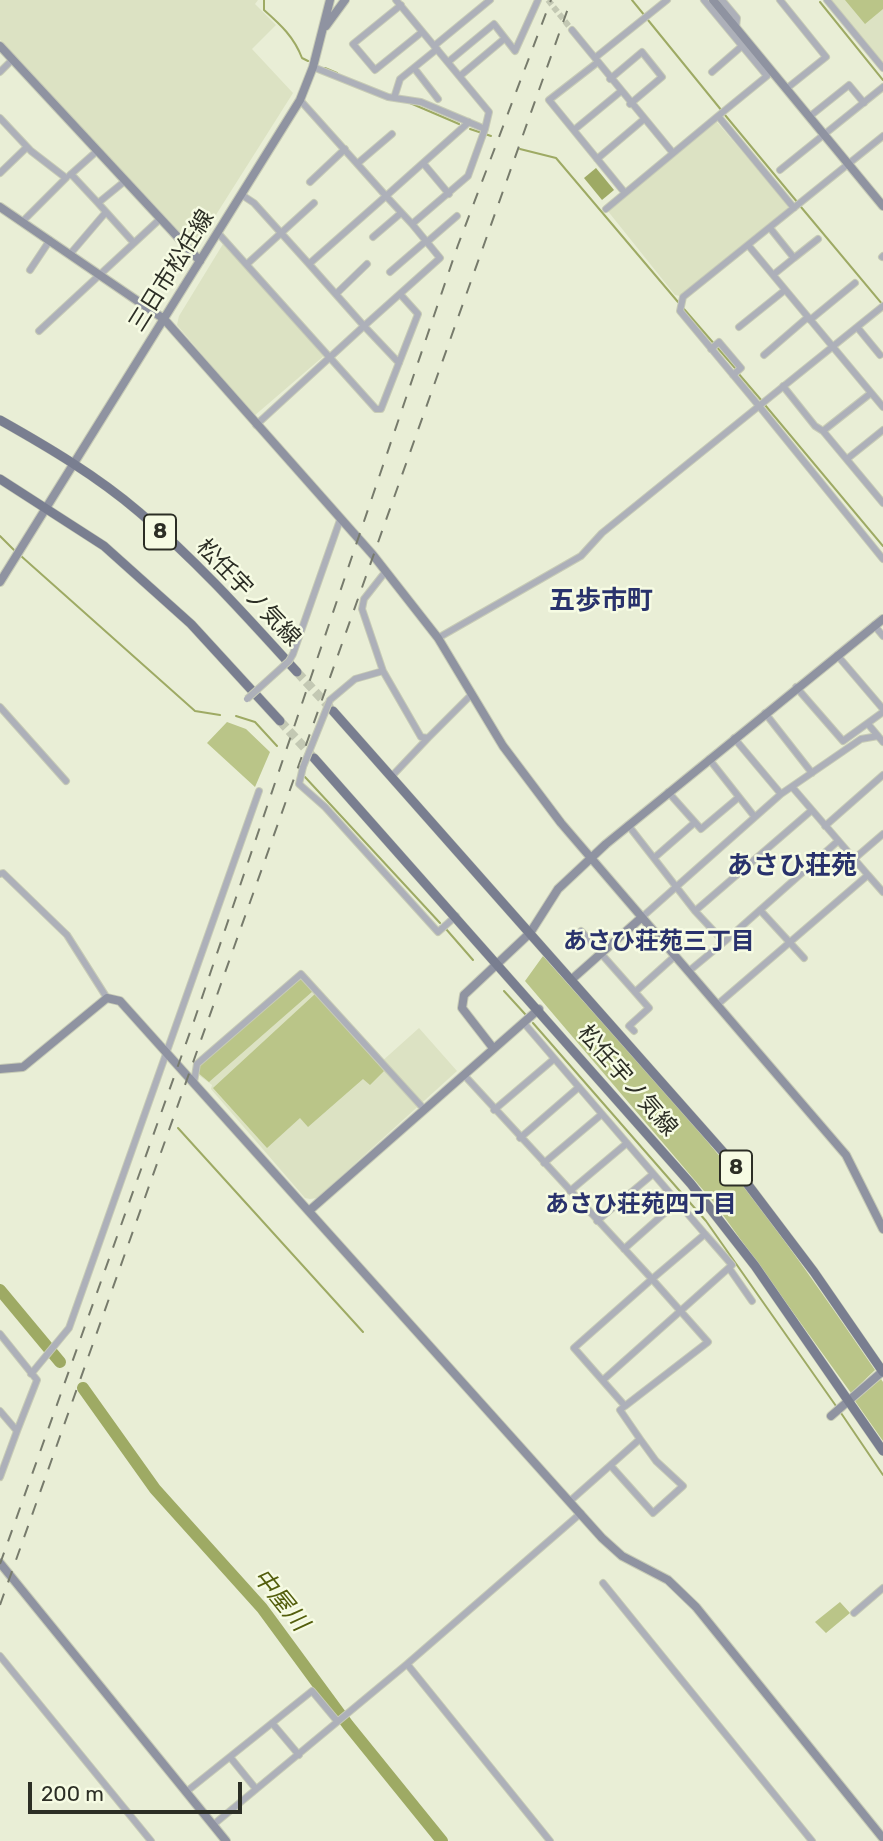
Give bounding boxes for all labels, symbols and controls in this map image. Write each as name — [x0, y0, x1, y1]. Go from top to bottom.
street label: 三日市松任線 — [124, 205, 220, 337]
road number: 8 — [144, 514, 176, 550]
street label: 松任宇ノ気線 — [190, 534, 306, 652]
district label: 五歩市町 — [549, 585, 653, 617]
district label: あさひ荘苑 — [727, 850, 857, 882]
district label: あさひ荘苑三丁目 — [563, 928, 755, 956]
street label: 松任宇ノ気線 — [571, 1020, 683, 1142]
road number: 8 — [720, 1150, 752, 1186]
district label: あさひ荘苑四丁目 — [545, 1191, 737, 1219]
water label: 中屋川 — [246, 1563, 314, 1637]
scale bar — [32, 1768, 245, 1812]
text: 200 m — [41, 1781, 104, 1806]

